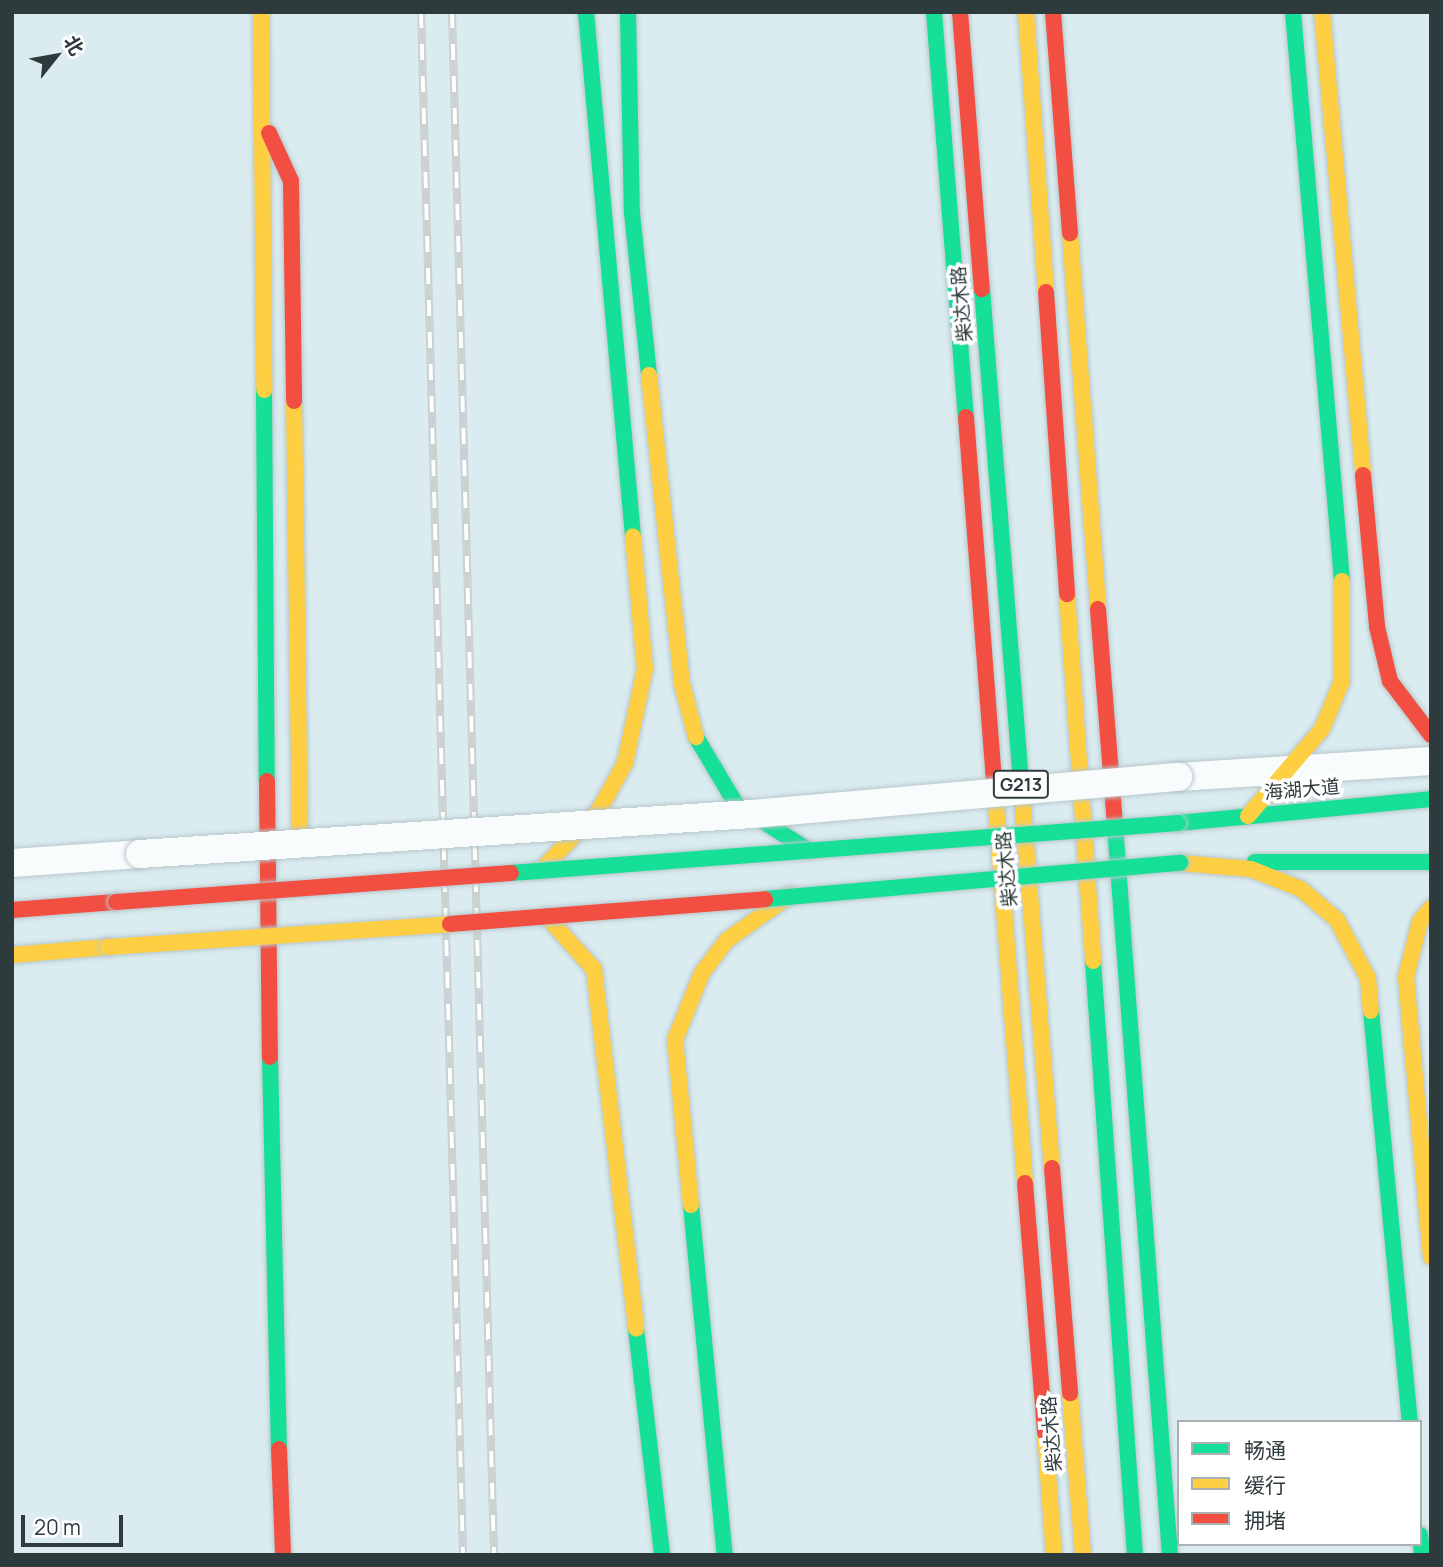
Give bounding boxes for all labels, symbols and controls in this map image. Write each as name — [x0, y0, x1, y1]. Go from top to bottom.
north arrow — [21, 21, 91, 91]
text: 北 — [58, 30, 90, 60]
street label: 柴达木路 — [947, 265, 977, 343]
road number: G213 — [991, 770, 1051, 798]
street label: 海湖大道 — [1263, 775, 1341, 805]
street label: 柴达木路 — [992, 830, 1022, 908]
street label: 柴达木路 — [1037, 1395, 1067, 1473]
legend — [1177, 1420, 1422, 1546]
text: 畅通 — [1244, 1436, 1286, 1464]
text: 缓行 — [1244, 1471, 1286, 1499]
scale bar — [24, 1500, 126, 1544]
text: 拥堵 — [1244, 1506, 1286, 1534]
text: 20 m — [34, 1513, 81, 1541]

